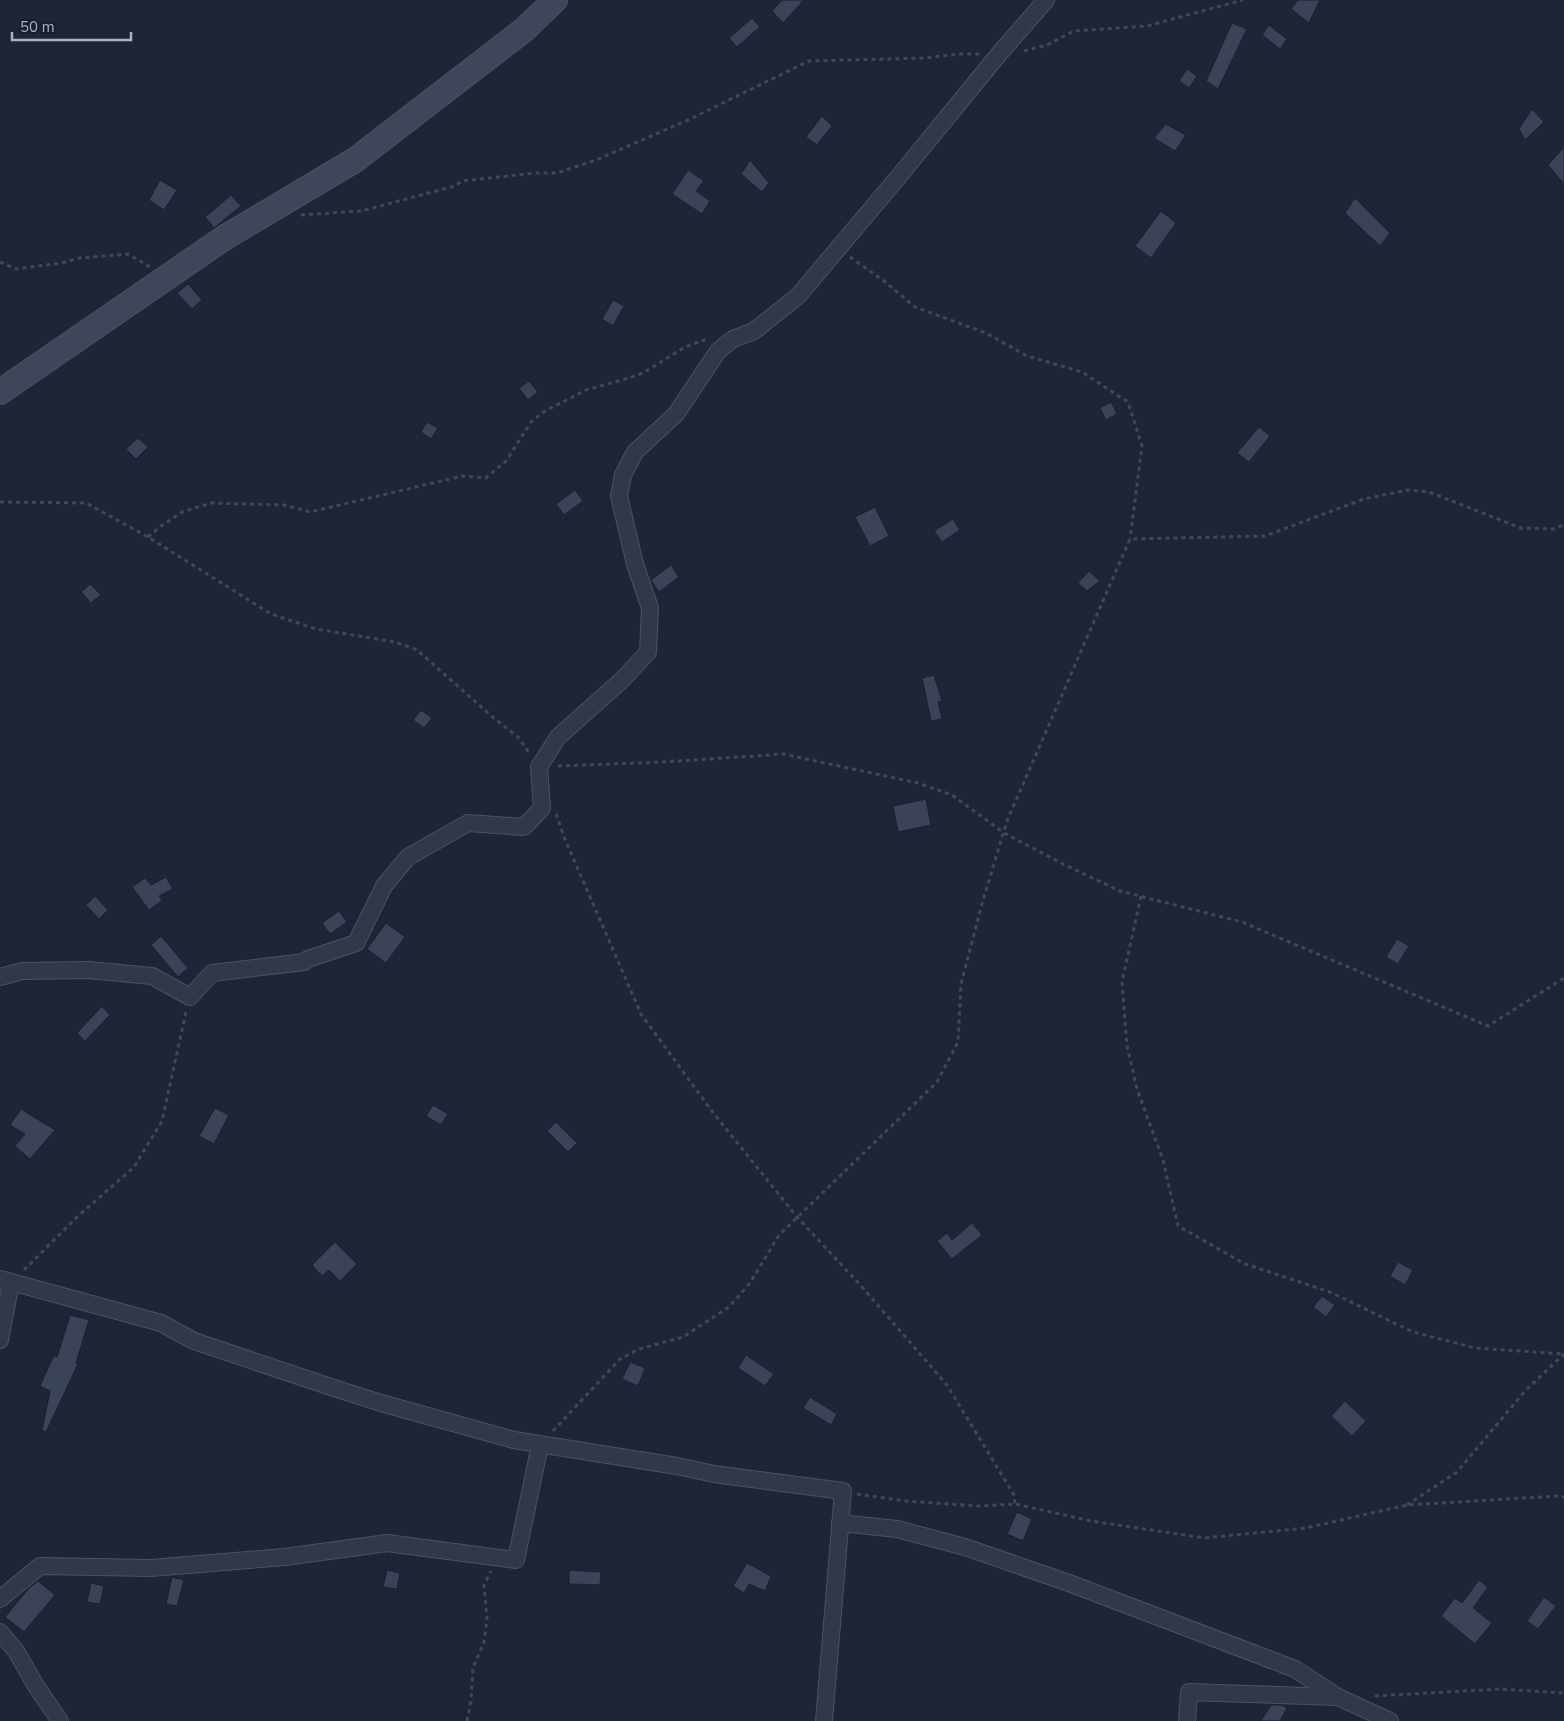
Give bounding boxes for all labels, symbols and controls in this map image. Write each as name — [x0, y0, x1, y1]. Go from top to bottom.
scale bar — [12, 10, 131, 42]
text: 50 m — [20, 17, 55, 37]

